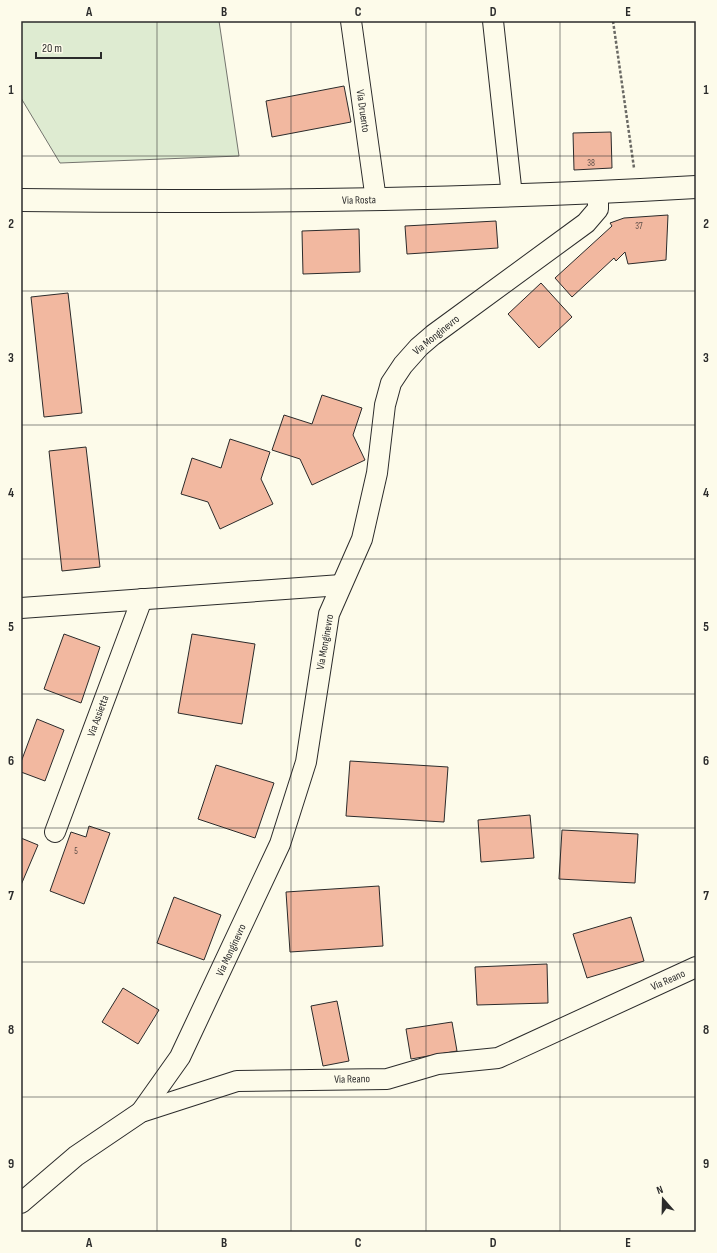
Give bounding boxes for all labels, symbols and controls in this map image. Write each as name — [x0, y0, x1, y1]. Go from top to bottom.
text: A — [85, 4, 93, 20]
text: B — [221, 4, 227, 20]
text: C — [355, 4, 362, 20]
text: D — [490, 4, 497, 20]
text: E — [625, 4, 631, 20]
scale bar — [36, 34, 101, 60]
text: 20 m — [42, 41, 62, 56]
text: 1 — [8, 82, 14, 98]
text: 1 — [703, 82, 709, 98]
street label: Via Druento — [354, 89, 373, 134]
house number: 38 — [587, 158, 595, 169]
street label: Via Rosta — [342, 193, 376, 207]
text: 2 — [8, 216, 14, 232]
text: 2 — [703, 216, 709, 232]
house number: 37 — [635, 221, 643, 232]
street label: Via Monginevro — [410, 312, 462, 358]
text: 3 — [8, 350, 14, 366]
text: 3 — [703, 350, 709, 366]
text: 4 — [8, 485, 14, 501]
text: 4 — [703, 485, 709, 501]
street label: Via Monginevro — [314, 613, 336, 671]
text: 5 — [8, 619, 14, 635]
text: 5 — [703, 619, 709, 635]
street label: Via Assietta — [85, 694, 111, 738]
text: 6 — [8, 753, 14, 769]
text: 6 — [703, 753, 709, 769]
house number: 5 — [74, 846, 78, 857]
text: 7 — [8, 888, 14, 904]
text: 7 — [703, 888, 709, 904]
street label: Via Monginevro — [213, 921, 249, 978]
street label: Via Reano — [649, 967, 687, 993]
text: 8 — [8, 1022, 14, 1038]
text: 8 — [703, 1022, 709, 1038]
street label: Via Reano — [334, 1072, 370, 1086]
text: 9 — [8, 1156, 14, 1172]
text: 9 — [703, 1156, 709, 1172]
north arrow — [643, 1179, 683, 1219]
text: N — [655, 1183, 665, 1197]
text: A — [85, 1235, 93, 1251]
text: B — [221, 1235, 227, 1251]
text: C — [355, 1235, 362, 1251]
text: D — [490, 1235, 497, 1251]
text: E — [625, 1235, 631, 1251]

